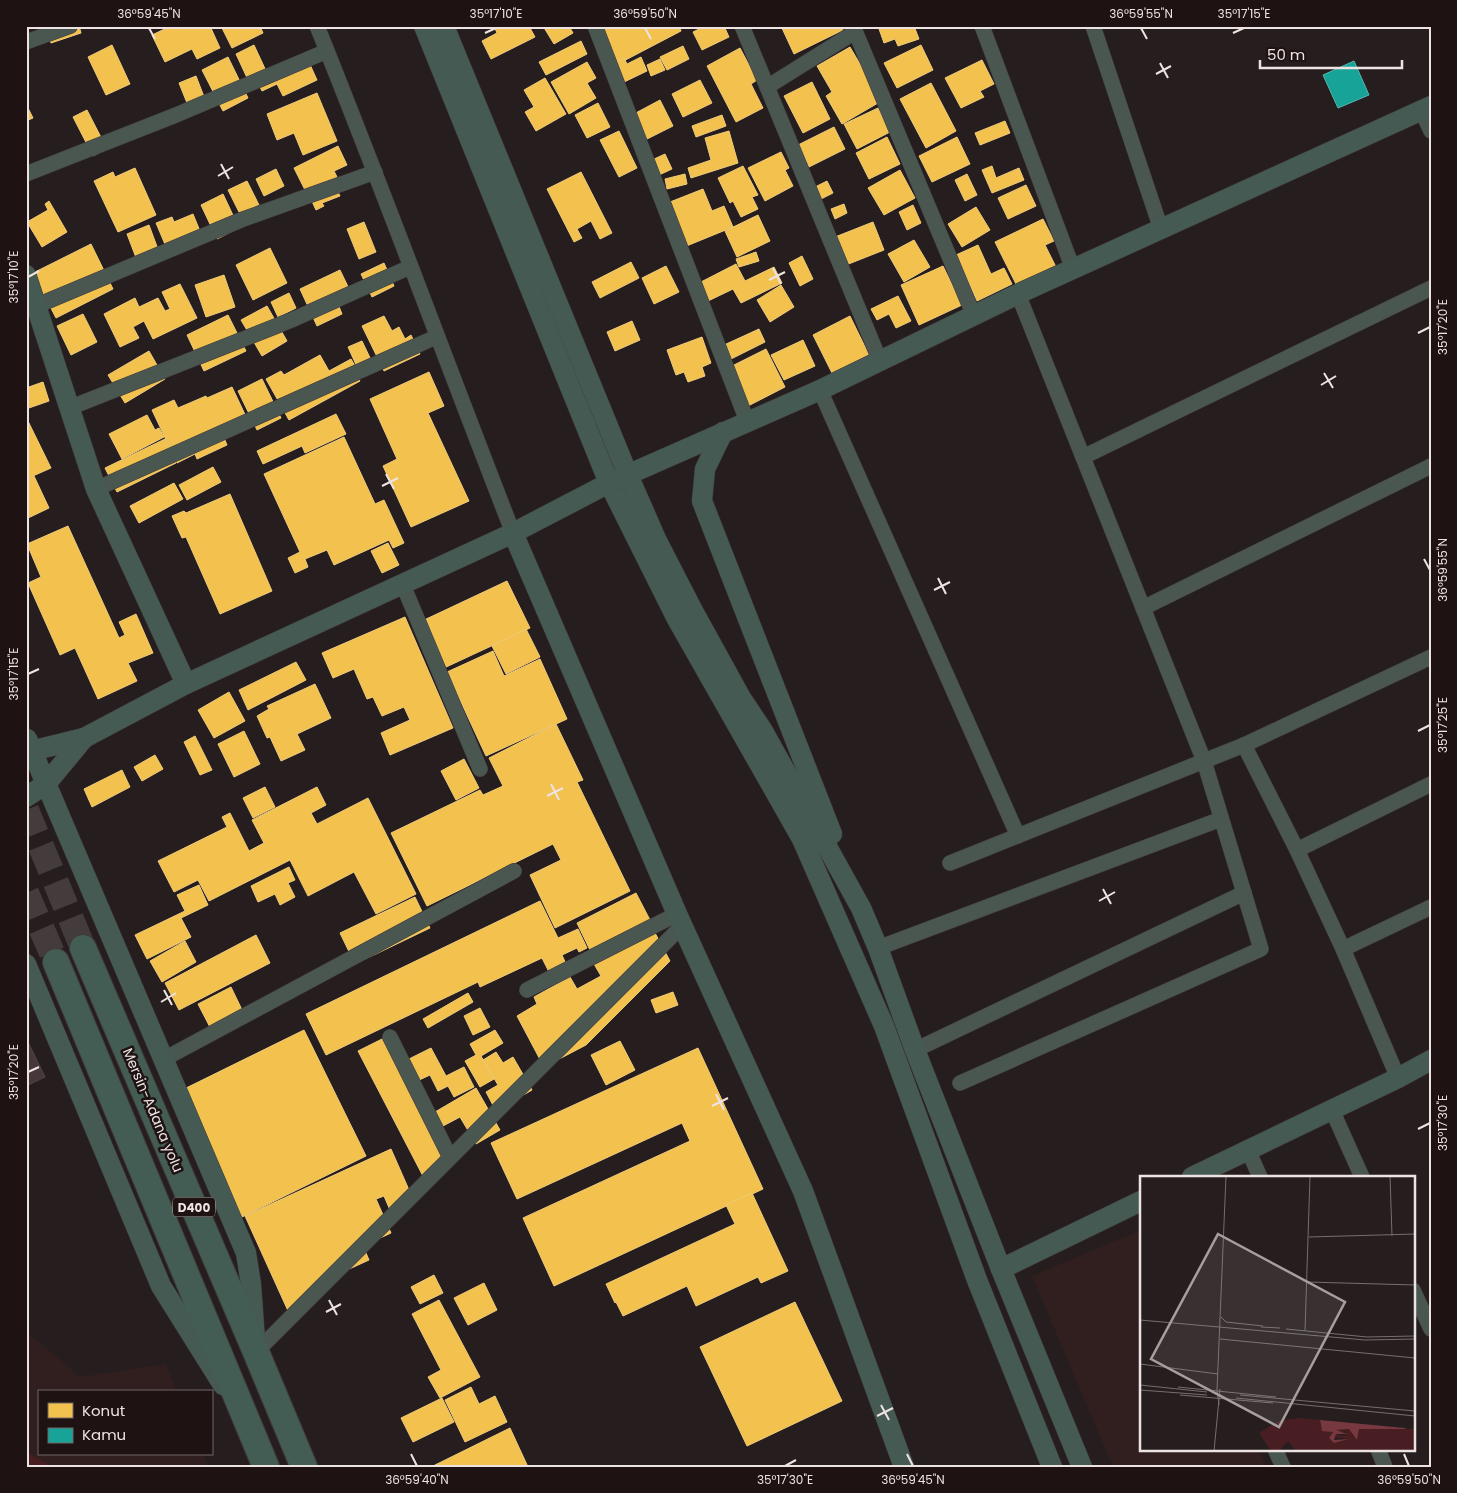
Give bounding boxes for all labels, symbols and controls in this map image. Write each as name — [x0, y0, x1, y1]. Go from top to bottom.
text: 36°59'45"N — [117, 5, 181, 22]
text: 35°17'10"E — [470, 5, 522, 22]
text: 36°59'50"N — [613, 5, 677, 22]
text: 36°59'55"N — [1109, 5, 1173, 22]
text: 35°17'15"E — [1218, 5, 1270, 22]
scale bar — [1260, 38, 1402, 70]
text: 50 m — [1267, 44, 1305, 65]
text: 35°17'10"E — [5, 251, 22, 303]
text: 35°17'20"E — [1434, 299, 1451, 355]
text: 36°59'55"N — [1434, 538, 1451, 602]
text: 35°17'15"E — [5, 648, 22, 700]
text: 35°17'25"E — [1434, 697, 1451, 753]
text: 35°17'20"E — [5, 1044, 22, 1100]
street label: Mersin-Adana yolu — [118, 1045, 188, 1175]
text: 35°17'30"E — [1434, 1095, 1451, 1151]
inset map — [1140, 1176, 1414, 1450]
road number: D400 — [173, 1198, 215, 1216]
legend — [38, 1390, 212, 1456]
text: Konut — [82, 1400, 125, 1421]
text: Kamu — [82, 1424, 126, 1445]
text: 36°59'40"N — [385, 1471, 449, 1488]
text: 35°17'30"E — [757, 1471, 813, 1488]
text: 36°59'45"N — [881, 1471, 945, 1488]
text: 36°59'50"N — [1377, 1471, 1441, 1488]

